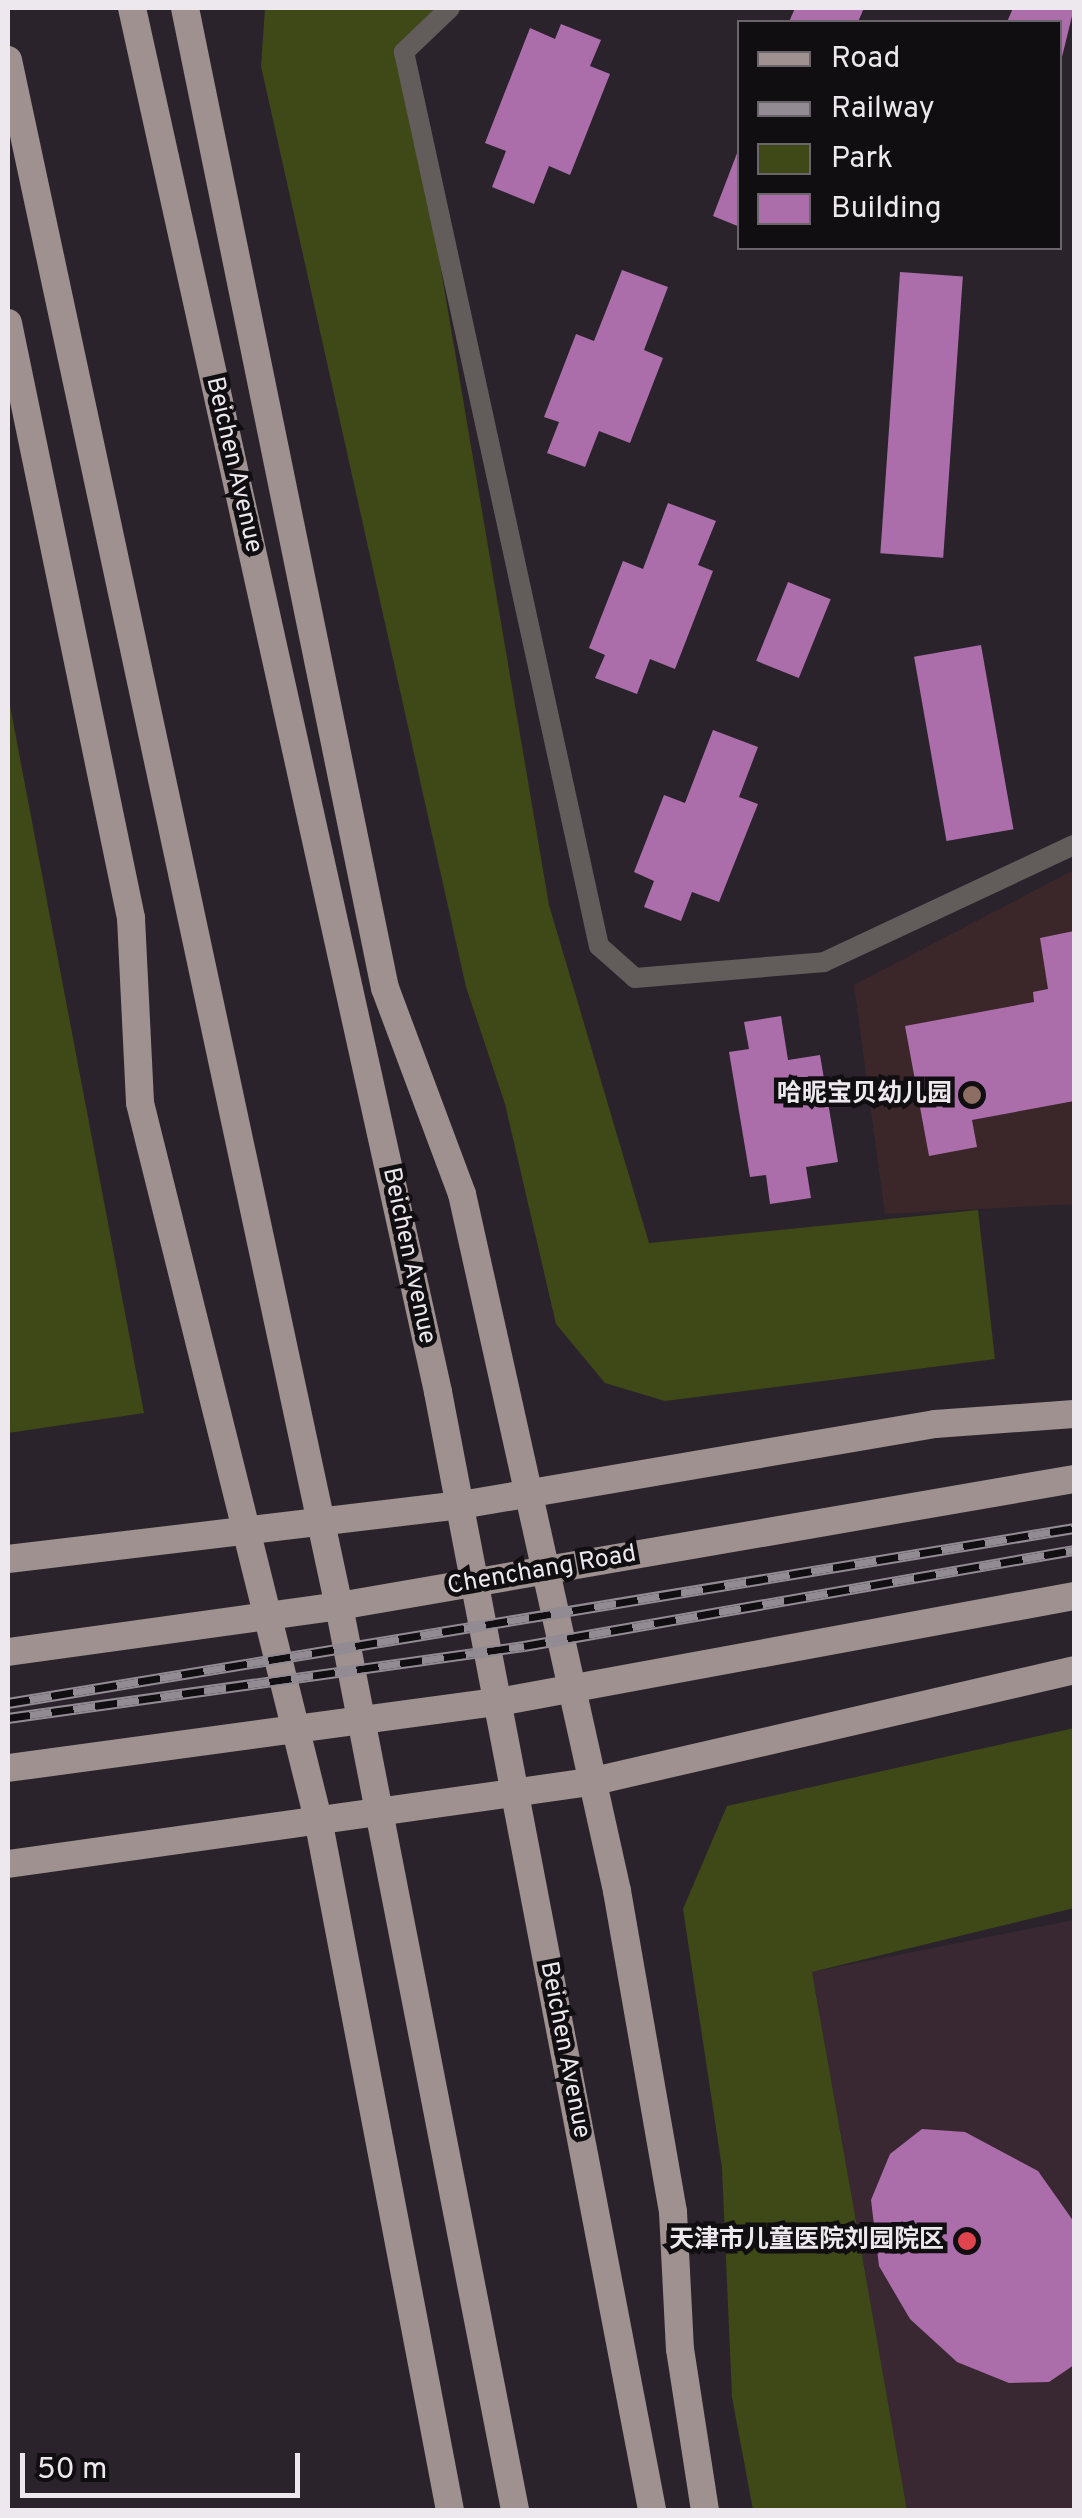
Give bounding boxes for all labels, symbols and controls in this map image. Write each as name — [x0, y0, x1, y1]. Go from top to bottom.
legend — [737, 20, 1062, 250]
text: Road — [831, 41, 900, 78]
text: Railway — [831, 91, 935, 128]
text: Park — [831, 141, 893, 178]
text: Building — [831, 191, 942, 228]
street label: Beichen Avenue — [198, 374, 268, 556]
place label: 哈昵宝贝幼儿园 — [777, 1080, 952, 1110]
marker: 哈昵宝贝幼儿园 — [961, 1084, 983, 1106]
street label: Beichen Avenue — [375, 1165, 441, 1347]
street label: Chenchang Road — [445, 1540, 639, 1602]
street label: Beichen Avenue — [532, 1958, 596, 2142]
place label: 天津市儿童医院刘园院区 — [669, 2226, 944, 2256]
marker: 天津市儿童医院刘园院区 — [954, 2228, 980, 2254]
scale bar — [25, 2433, 305, 2495]
text: 50 m — [37, 2452, 107, 2489]

